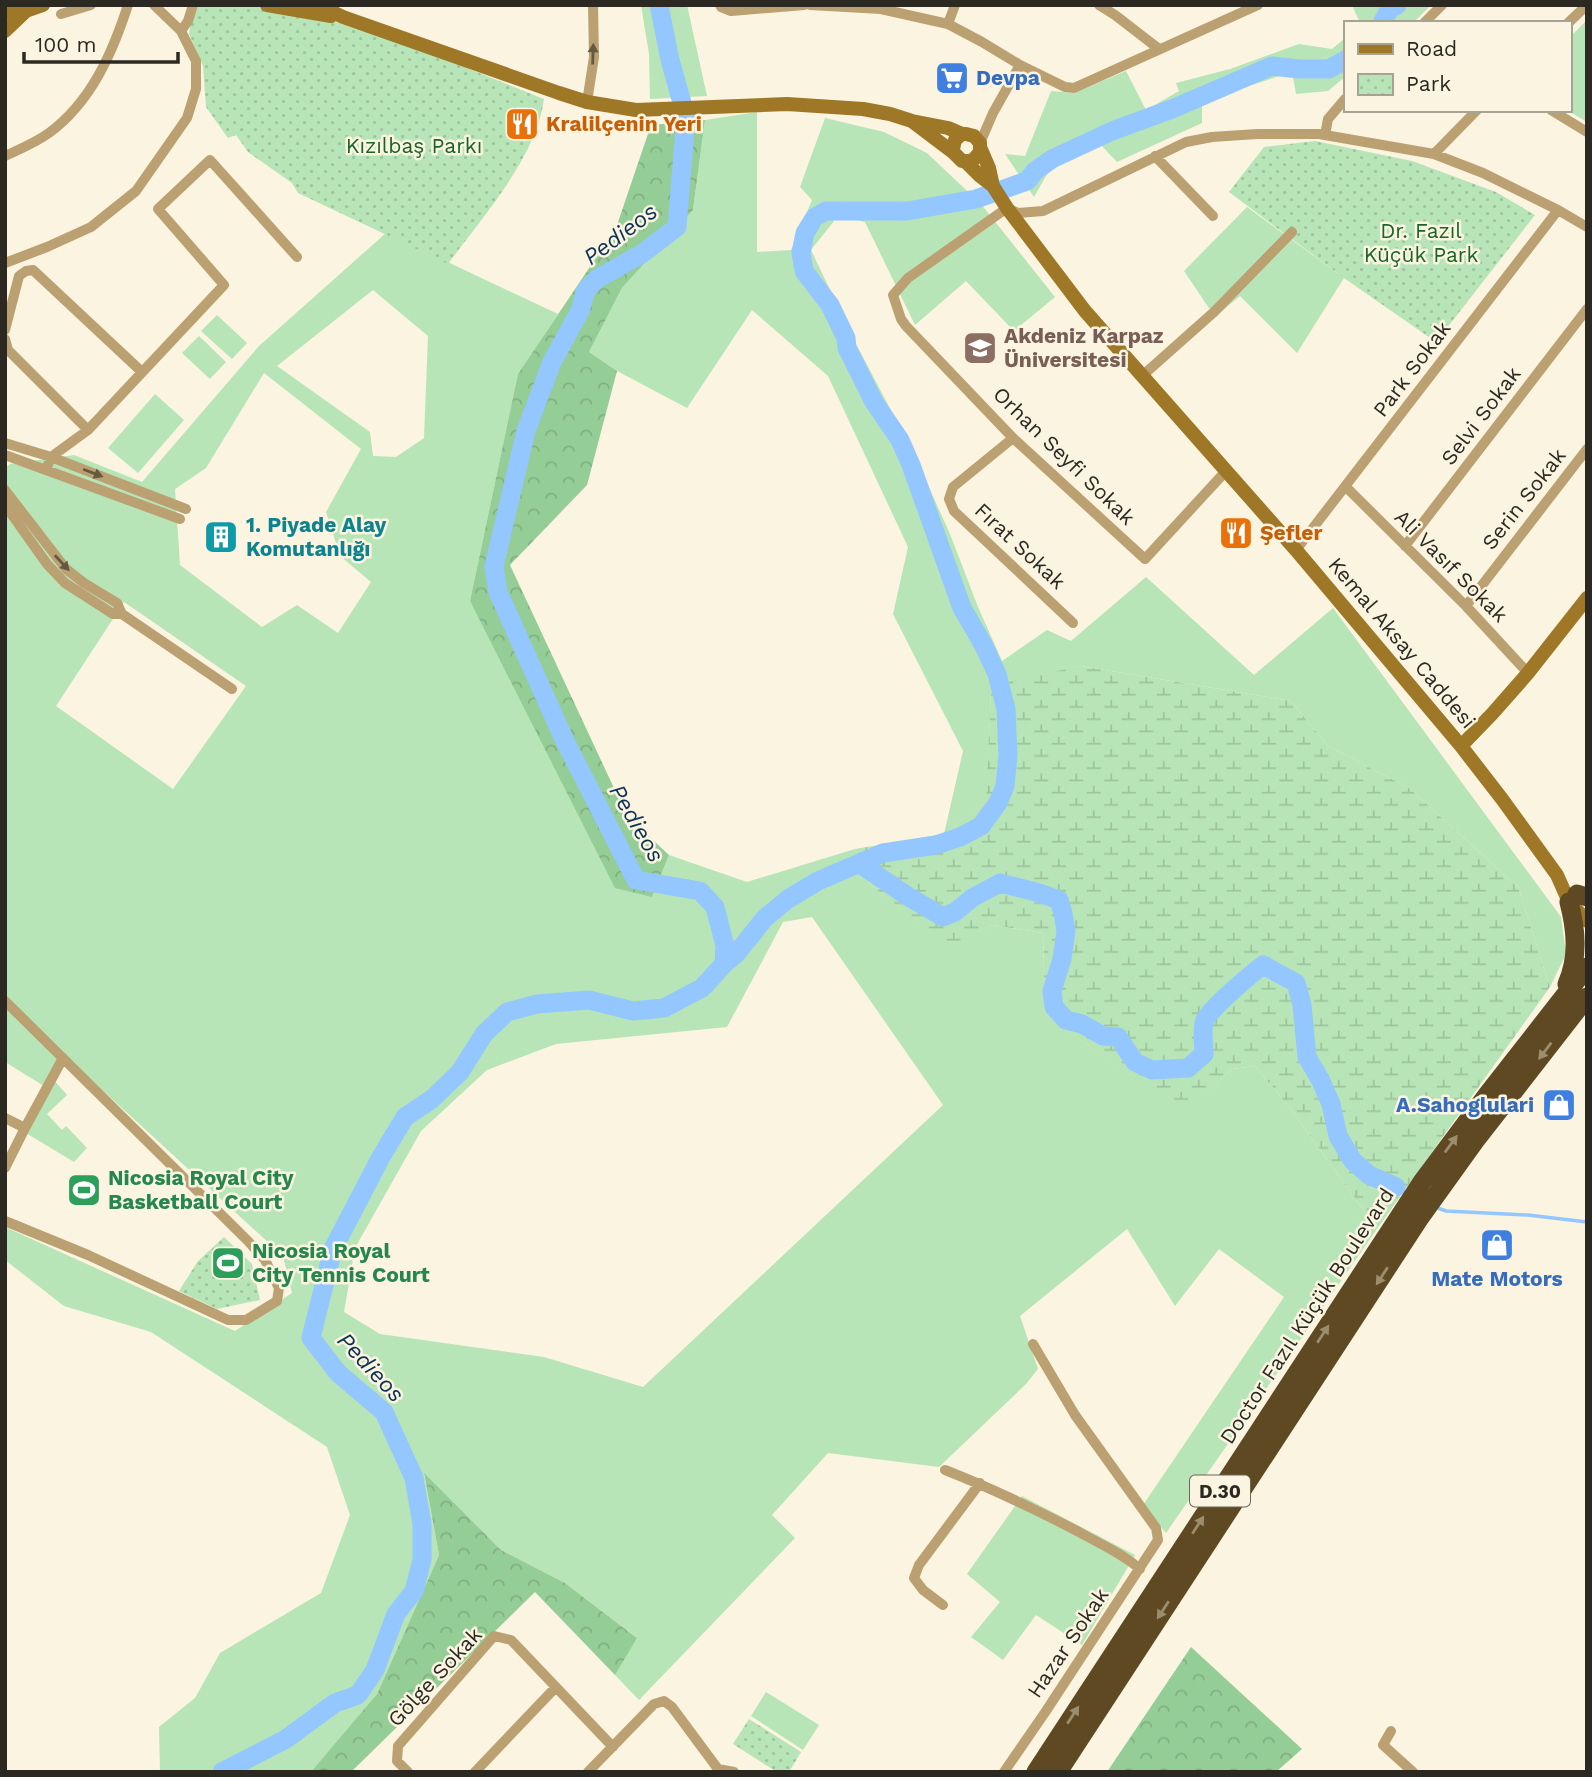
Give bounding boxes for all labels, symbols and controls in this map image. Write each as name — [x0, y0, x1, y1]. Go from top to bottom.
scale bar — [24, 21, 178, 65]
legend — [1344, 21, 1571, 112]
text: 100 m — [35, 32, 97, 57]
text: Road — [1406, 36, 1457, 61]
one-way arrow — [588, 42, 599, 64]
supermarket icon: Devpa — [933, 59, 971, 97]
place label: Devpa — [976, 65, 1041, 90]
text: Park — [1406, 71, 1451, 96]
restaurant icon: Kralilçenin Yeri — [503, 105, 541, 143]
place label: Kralilçenin Yeri — [546, 111, 702, 136]
park label: Kızılbaş Parkı — [346, 133, 482, 158]
water label: Pedieos — [578, 198, 663, 271]
park label: Dr. Fazıl Küçük Park — [1364, 218, 1478, 267]
street label: Park Sokak — [1367, 316, 1456, 422]
place label: Akdeniz Karpaz Üniversitesi — [1004, 323, 1164, 372]
school or university icon: Akdeniz Karpaz Üniversitesi — [961, 329, 999, 367]
street label: Selvi Sokak — [1435, 361, 1526, 470]
street label: Orhan Seyfi Sokak — [988, 381, 1141, 530]
street label: Serin Sokak — [1476, 443, 1571, 554]
one-way arrow — [82, 468, 103, 479]
street label: Fırat Sokak — [970, 497, 1071, 594]
street label: Ali Vasıf Sokak — [1390, 504, 1513, 627]
place label: 1. Piyade Alay Komutanlığı — [246, 512, 387, 561]
restaurant icon: Şefler — [1217, 514, 1255, 552]
building icon: 1. Piyade Alay Komutanlığı — [202, 518, 240, 556]
place label: Şefler — [1260, 520, 1322, 545]
street label: Kemal Aksay Caddesi — [1323, 552, 1481, 733]
one-way arrow — [54, 555, 70, 572]
water label: Pedieos — [604, 779, 670, 867]
one-way arrow — [1537, 1041, 1552, 1059]
shop icon: A.Sahoglulari — [1540, 1086, 1578, 1124]
place label: A.Sahoglulari — [1396, 1092, 1534, 1117]
one-way arrow — [1444, 1135, 1458, 1153]
place label: Nicosia Royal City Basketball Court — [108, 1165, 294, 1214]
sports icon: Nicosia Royal City Basketball Court — [65, 1171, 103, 1209]
street label: Doctor Fazıl Küçük Boulevard — [1214, 1183, 1399, 1449]
shop icon: Mate Motors — [1478, 1226, 1516, 1264]
place label: Nicosia Royal City Tennis Court — [252, 1238, 430, 1287]
sports icon: Nicosia Royal City Tennis Court — [209, 1244, 247, 1282]
place label: Mate Motors — [1431, 1266, 1563, 1291]
one-way arrow — [1376, 1267, 1389, 1286]
one-way arrow — [1316, 1325, 1330, 1343]
water label: Pedieos — [332, 1327, 410, 1408]
road number: D.30 — [1190, 1476, 1250, 1506]
one-way arrow — [1192, 1515, 1205, 1534]
street label: Hazar Sokak — [1022, 1583, 1114, 1702]
one-way arrow — [1157, 1600, 1170, 1620]
street label: Gölge Sokak — [382, 1622, 487, 1731]
one-way arrow — [1067, 1705, 1080, 1725]

